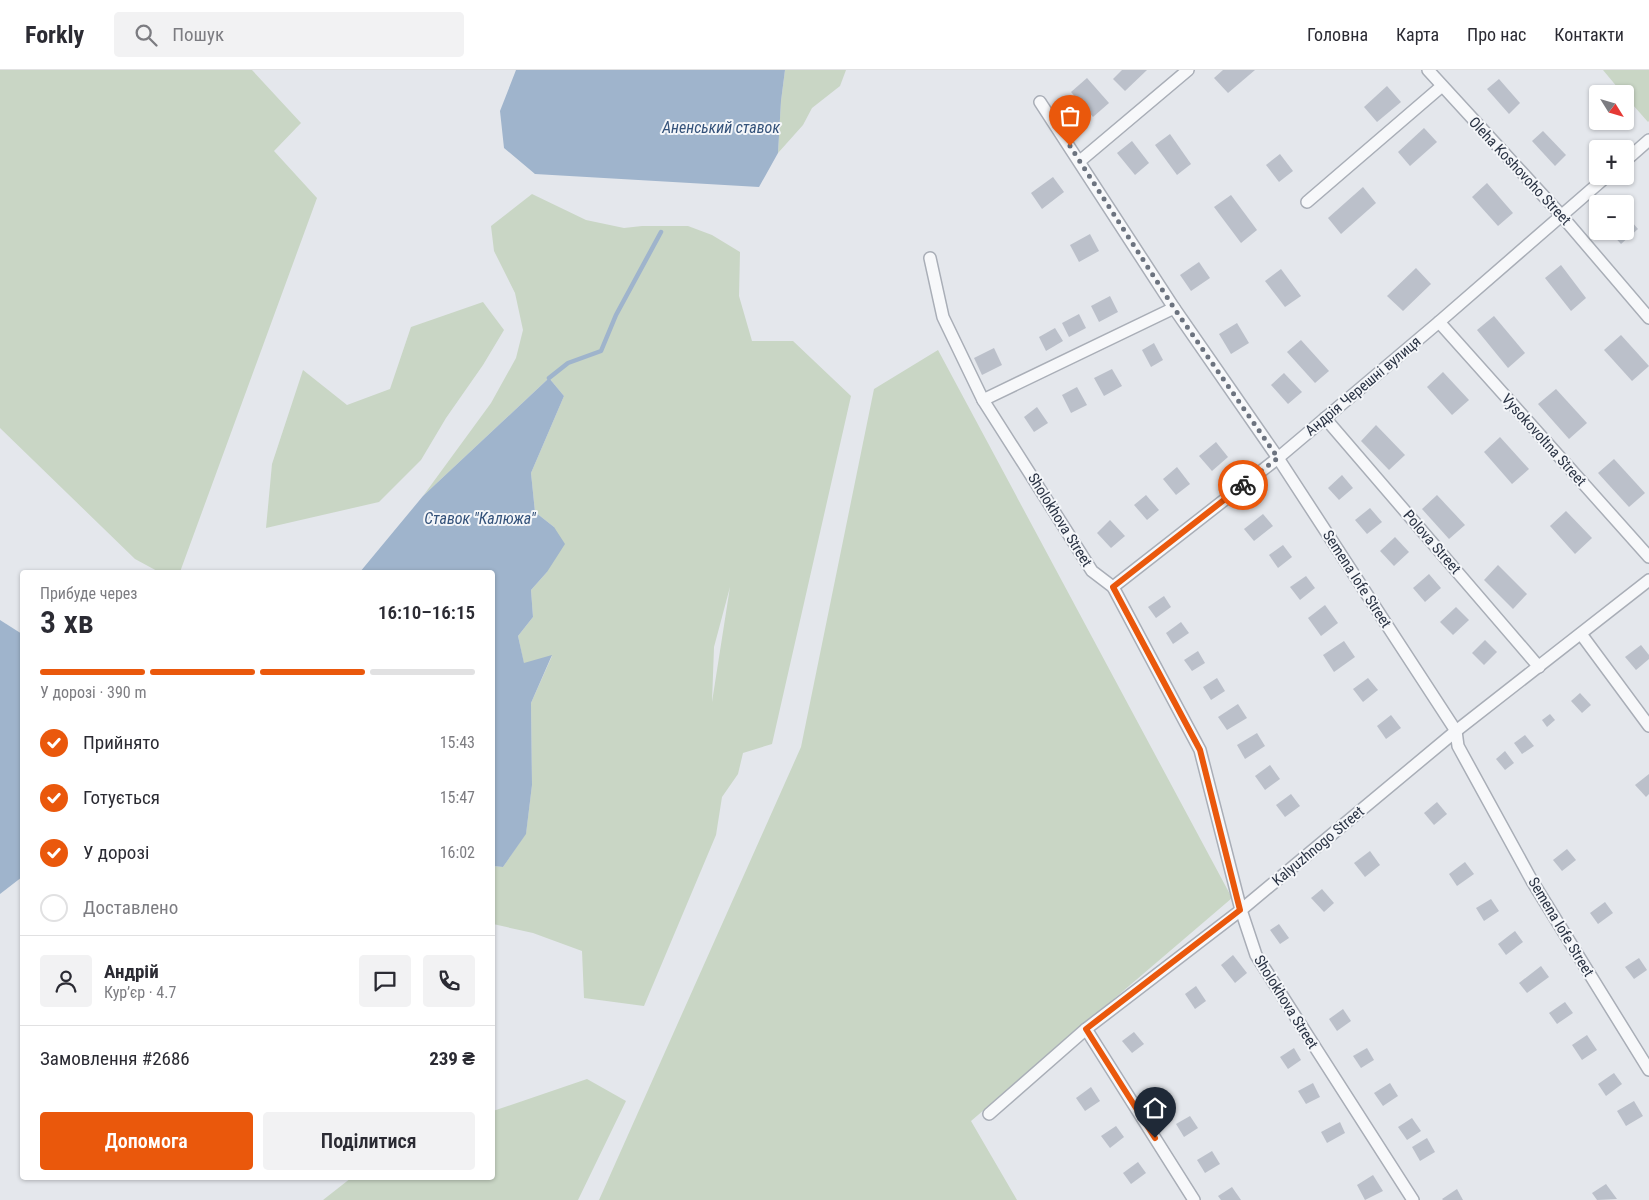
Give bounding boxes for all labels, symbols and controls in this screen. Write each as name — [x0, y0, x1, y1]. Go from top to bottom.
search box — [114, 12, 464, 57]
text: Forkly — [25, 21, 84, 49]
icon: search — [132, 21, 160, 49]
text: Пошук — [172, 23, 224, 46]
text: Головна — [1307, 24, 1368, 45]
text: Карта — [1396, 24, 1439, 45]
text: Про нас — [1467, 24, 1526, 45]
text: Контакти — [1554, 24, 1624, 45]
north arrow — [1589, 85, 1634, 130]
map controls — [1589, 85, 1634, 240]
pin — [1049, 95, 1091, 146]
icon: bag — [1056, 102, 1084, 130]
street label: Oleha Koshovoho Street — [1465, 113, 1575, 229]
water label: Аненський ставок — [661, 118, 780, 137]
button: + — [1589, 140, 1634, 185]
button: − — [1589, 195, 1634, 240]
street label: Андрія Черешні вулиця — [1302, 332, 1424, 440]
street label: Vysokovoltna Street — [1498, 390, 1590, 490]
courier — [1218, 460, 1268, 510]
street label: Sholokhova Street — [1024, 470, 1096, 570]
icon: bike — [1229, 471, 1257, 499]
street label: Polova Street — [1399, 506, 1465, 578]
water label: Ставок "Калюжа" — [424, 509, 537, 528]
street label: Semena Iofe Street — [1319, 527, 1395, 631]
text: Прибуде через — [40, 584, 137, 603]
text: 16:10–16:15 — [378, 601, 475, 624]
text: 3 хв — [40, 603, 94, 641]
text: У дорозі · 390 m — [40, 683, 146, 702]
icon: check — [40, 729, 68, 757]
text: Прийнято — [83, 731, 160, 754]
text: 15:43 — [440, 733, 475, 752]
icon: check — [40, 784, 68, 812]
text: Готується — [83, 786, 160, 809]
text: 15:47 — [440, 788, 475, 807]
street label: Kalyuzhnogo Street — [1268, 802, 1368, 890]
icon: check — [40, 839, 68, 867]
text: У дорозі — [83, 841, 149, 864]
text: 16:02 — [440, 843, 475, 862]
street label: Semena Iofe Street — [1524, 874, 1598, 980]
text: Доставлено — [83, 896, 178, 919]
street label: Sholokhova Street — [1250, 952, 1322, 1052]
button: person — [40, 955, 92, 1007]
button: chat — [359, 955, 411, 1007]
button: phone — [423, 955, 475, 1007]
text: Андрій — [104, 960, 159, 983]
text: Кур’єр · 4.7 — [104, 983, 176, 1002]
text: Замовлення #2686 — [40, 1047, 190, 1070]
text: 239 ₴ — [429, 1047, 475, 1070]
pin — [1134, 1087, 1176, 1138]
icon: home — [1141, 1094, 1169, 1122]
button: Допомога — [40, 1112, 253, 1170]
button: Поділитися — [263, 1112, 475, 1170]

